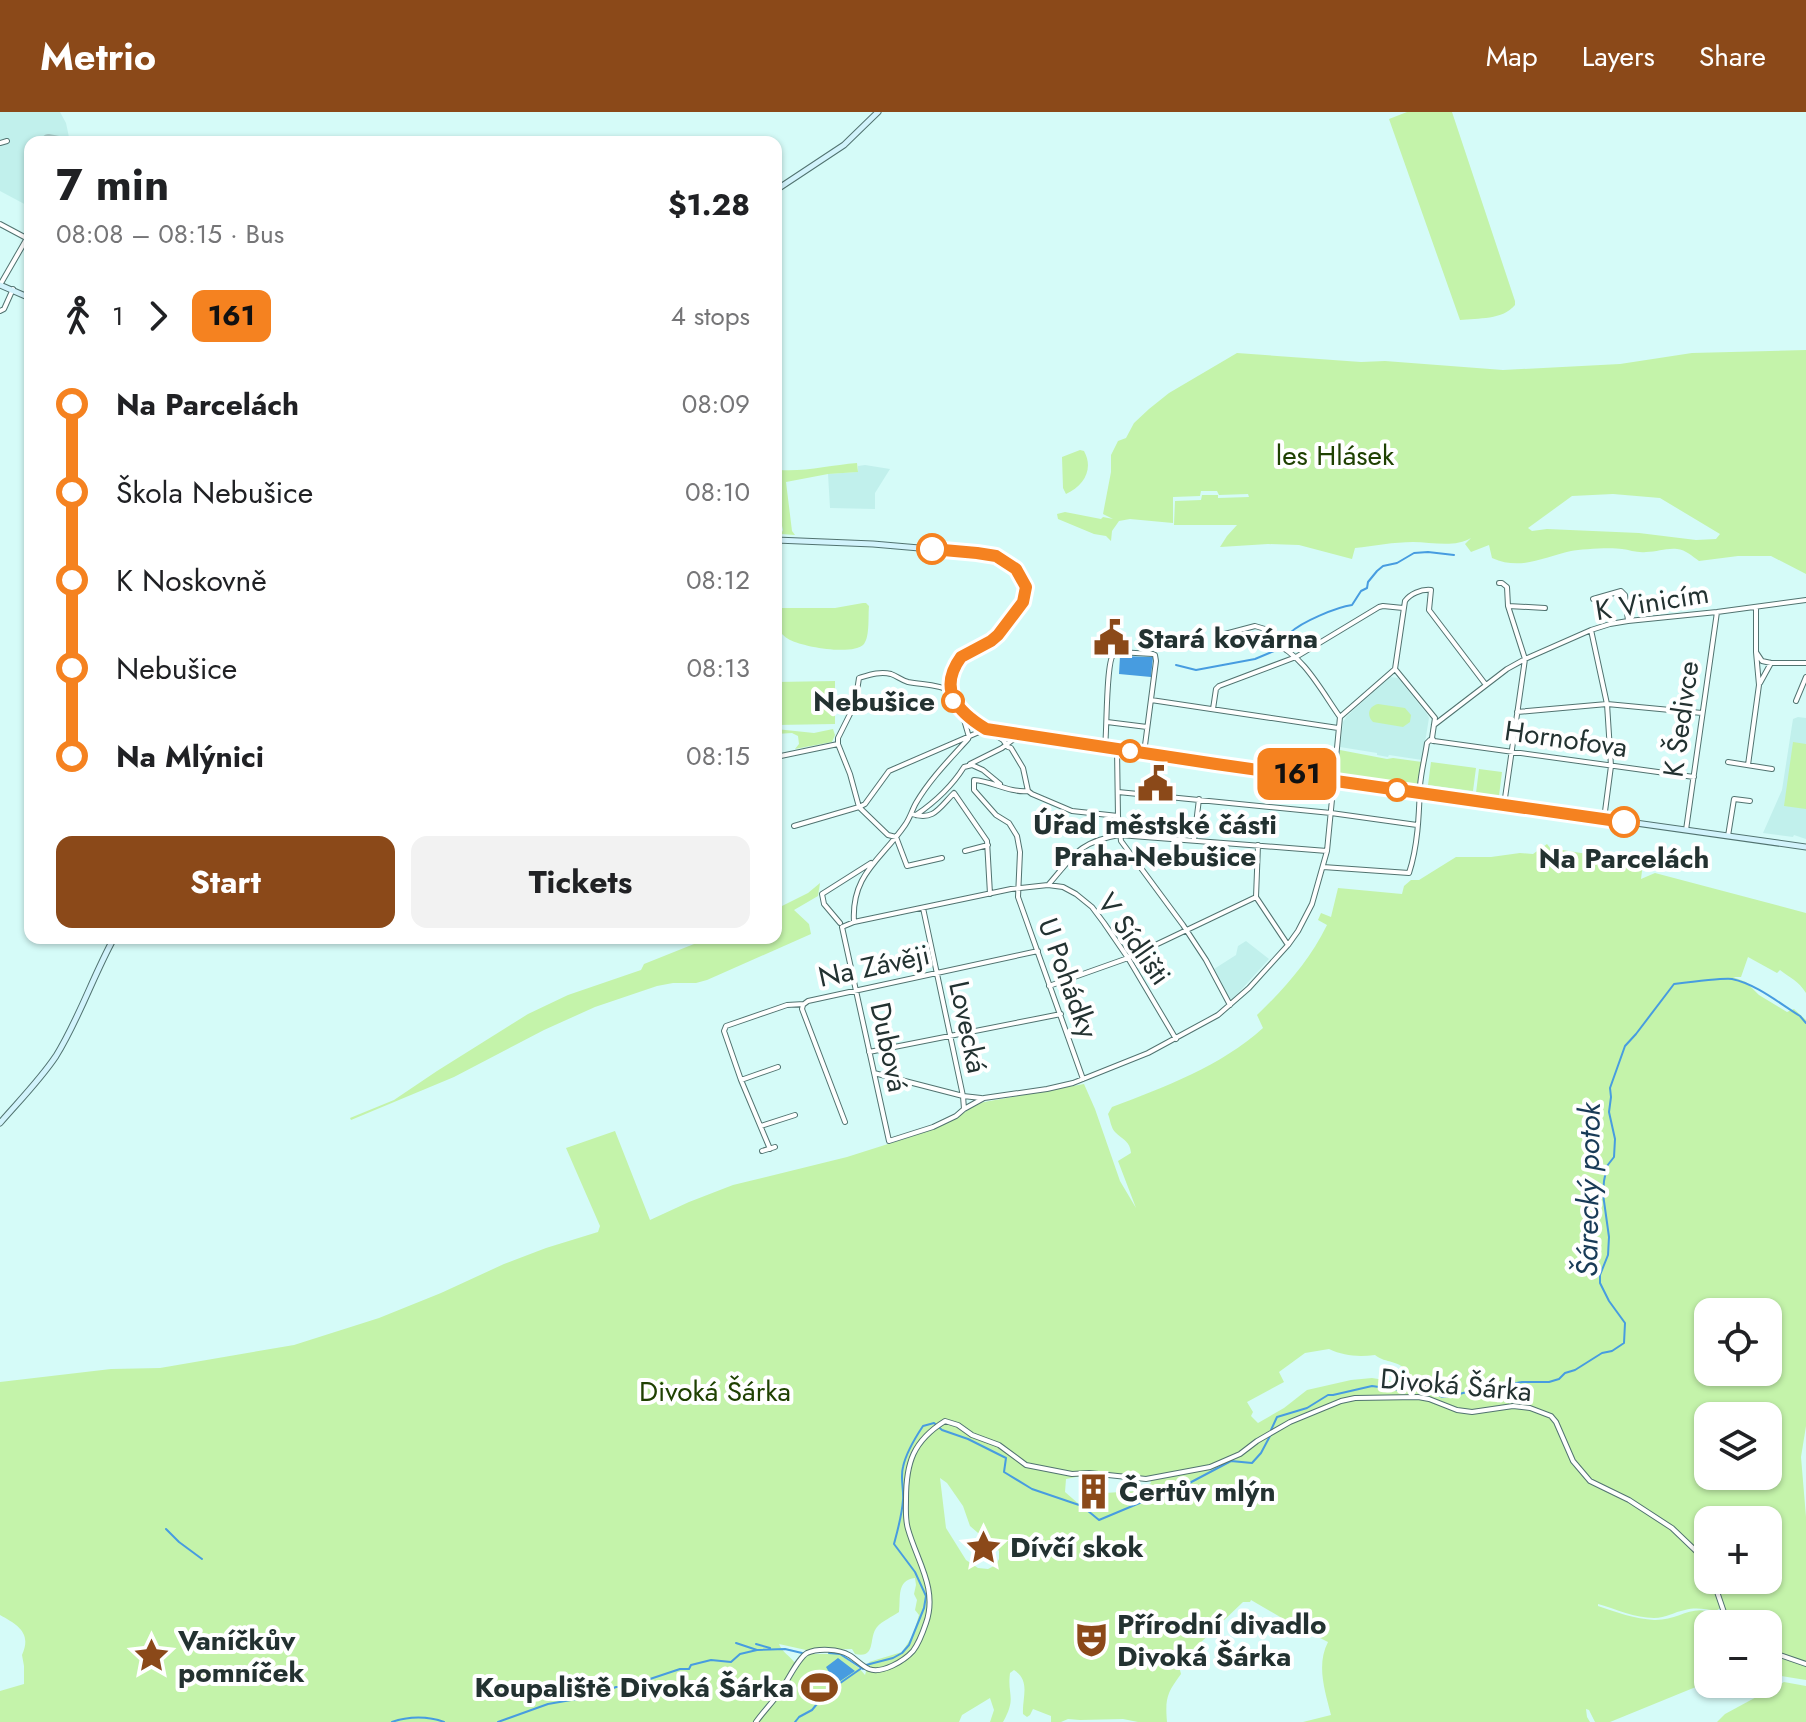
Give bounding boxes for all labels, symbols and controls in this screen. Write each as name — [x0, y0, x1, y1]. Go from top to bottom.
text: Metrio — [40, 29, 156, 84]
text: Map — [1486, 36, 1538, 77]
text: Layers — [1582, 36, 1655, 77]
text: Share — [1699, 36, 1766, 77]
text: 7 min — [56, 153, 169, 217]
text: $1.28 — [668, 183, 750, 226]
text: 08:08 – 08:15 · Bus — [56, 215, 284, 253]
icon: walk — [56, 294, 100, 338]
icon: forward — [136, 294, 180, 338]
text: 161 — [208, 295, 255, 336]
text: 1 — [112, 297, 124, 335]
text: 4 stops — [671, 297, 750, 335]
text: Na Parcelách — [116, 383, 299, 426]
text: 08:09 — [682, 385, 750, 423]
park label: les Hlásek — [1276, 435, 1395, 476]
text: Škola Nebušice — [116, 471, 313, 514]
text: 08:10 — [685, 473, 750, 511]
unlabelled marker — [917, 534, 947, 564]
text: K Noskovně — [116, 559, 267, 602]
text: 08:12 — [686, 561, 750, 599]
street label: K Vinicím — [1592, 573, 1712, 631]
place label: Stará kovárna — [1137, 618, 1318, 659]
public building icon: Stará kovárna — [1092, 619, 1130, 657]
text: Nebušice — [116, 647, 237, 690]
text: 08:13 — [687, 649, 750, 687]
street label: K Šedivce — [1653, 658, 1709, 780]
place label: Nebušice — [813, 681, 935, 722]
marker: Nebušice — [942, 690, 964, 712]
street label: Hornofova — [1502, 710, 1630, 768]
text: Na Mlýnici — [116, 735, 264, 778]
text: 08:15 — [686, 737, 750, 775]
unlabelled marker — [1119, 740, 1141, 762]
line badge: 161 — [1251, 748, 1343, 800]
text: 161 — [1273, 753, 1321, 794]
public building icon: Úřad městské části Praha-Nebušice — [1136, 765, 1174, 803]
unlabelled marker — [1386, 779, 1408, 801]
place label: Úřad městské části Praha-Nebušice — [1033, 804, 1277, 877]
marker: Na Parcelách — [1609, 807, 1639, 837]
button: Start — [56, 836, 395, 928]
button: Tickets — [411, 836, 750, 928]
place label: Na Parcelách — [1539, 838, 1709, 879]
street label: V Sídlišti — [1087, 884, 1181, 994]
street label: U Pohádky — [1027, 912, 1109, 1044]
street label: Na Závěji — [815, 934, 933, 998]
street label: Lovecká — [938, 977, 998, 1077]
street label: Dubová — [860, 998, 918, 1096]
water label: Šárecký potok — [1565, 1101, 1611, 1278]
map controls — [1694, 1298, 1782, 1698]
button: locate — [1694, 1298, 1782, 1386]
street label: Divoká Šárka — [1378, 1358, 1534, 1412]
park label: Divoká Šárka — [639, 1371, 791, 1412]
button: layers — [1694, 1402, 1782, 1490]
place label: Čertův mlýn — [1119, 1471, 1276, 1512]
building icon: Čertův mlýn — [1074, 1472, 1112, 1510]
button: + — [1694, 1506, 1782, 1594]
place label: Dívčí skok — [1010, 1527, 1144, 1568]
place icon: Dívčí skok — [965, 1528, 1003, 1566]
place label: Přírodní divadlo Divoká Šárka — [1117, 1604, 1326, 1677]
button: − — [1694, 1610, 1782, 1698]
place label: Vaníčkův pomníček — [177, 1620, 305, 1693]
theatre icon: Přírodní divadlo Divoká Šárka — [1072, 1621, 1110, 1659]
place icon: Vaníčkův pomníček — [133, 1637, 171, 1675]
place label: Koupaliště Divoká Šárka — [474, 1667, 794, 1708]
sports icon: Koupaliště Divoká Šárka — [801, 1668, 839, 1706]

